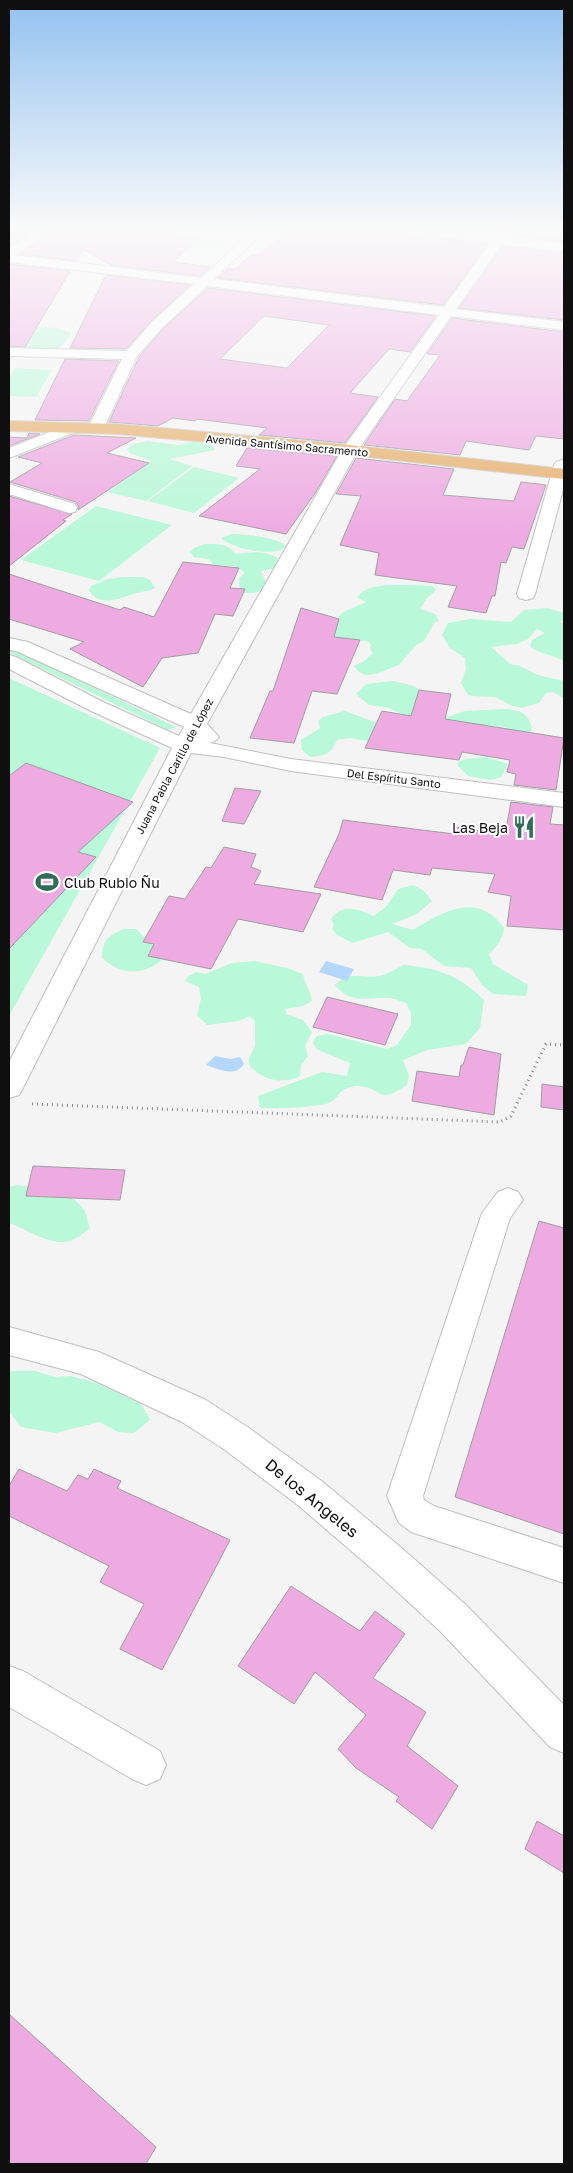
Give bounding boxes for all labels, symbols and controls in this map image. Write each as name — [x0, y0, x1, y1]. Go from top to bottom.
street label: Avenida Santísimo Sacramento — [205, 431, 369, 459]
street label: Juana Pabla Carillo de López — [133, 696, 216, 836]
street label: Del Espíritu Santo — [346, 766, 442, 790]
restaurant icon: Las Beja — [511, 814, 537, 840]
place label: Las Beja — [452, 819, 508, 836]
sports icon: Club Rubio Ñu — [34, 869, 60, 895]
place label: Club Rubio Ñu — [64, 874, 160, 891]
street label: De los Angeles — [261, 1454, 363, 1542]

